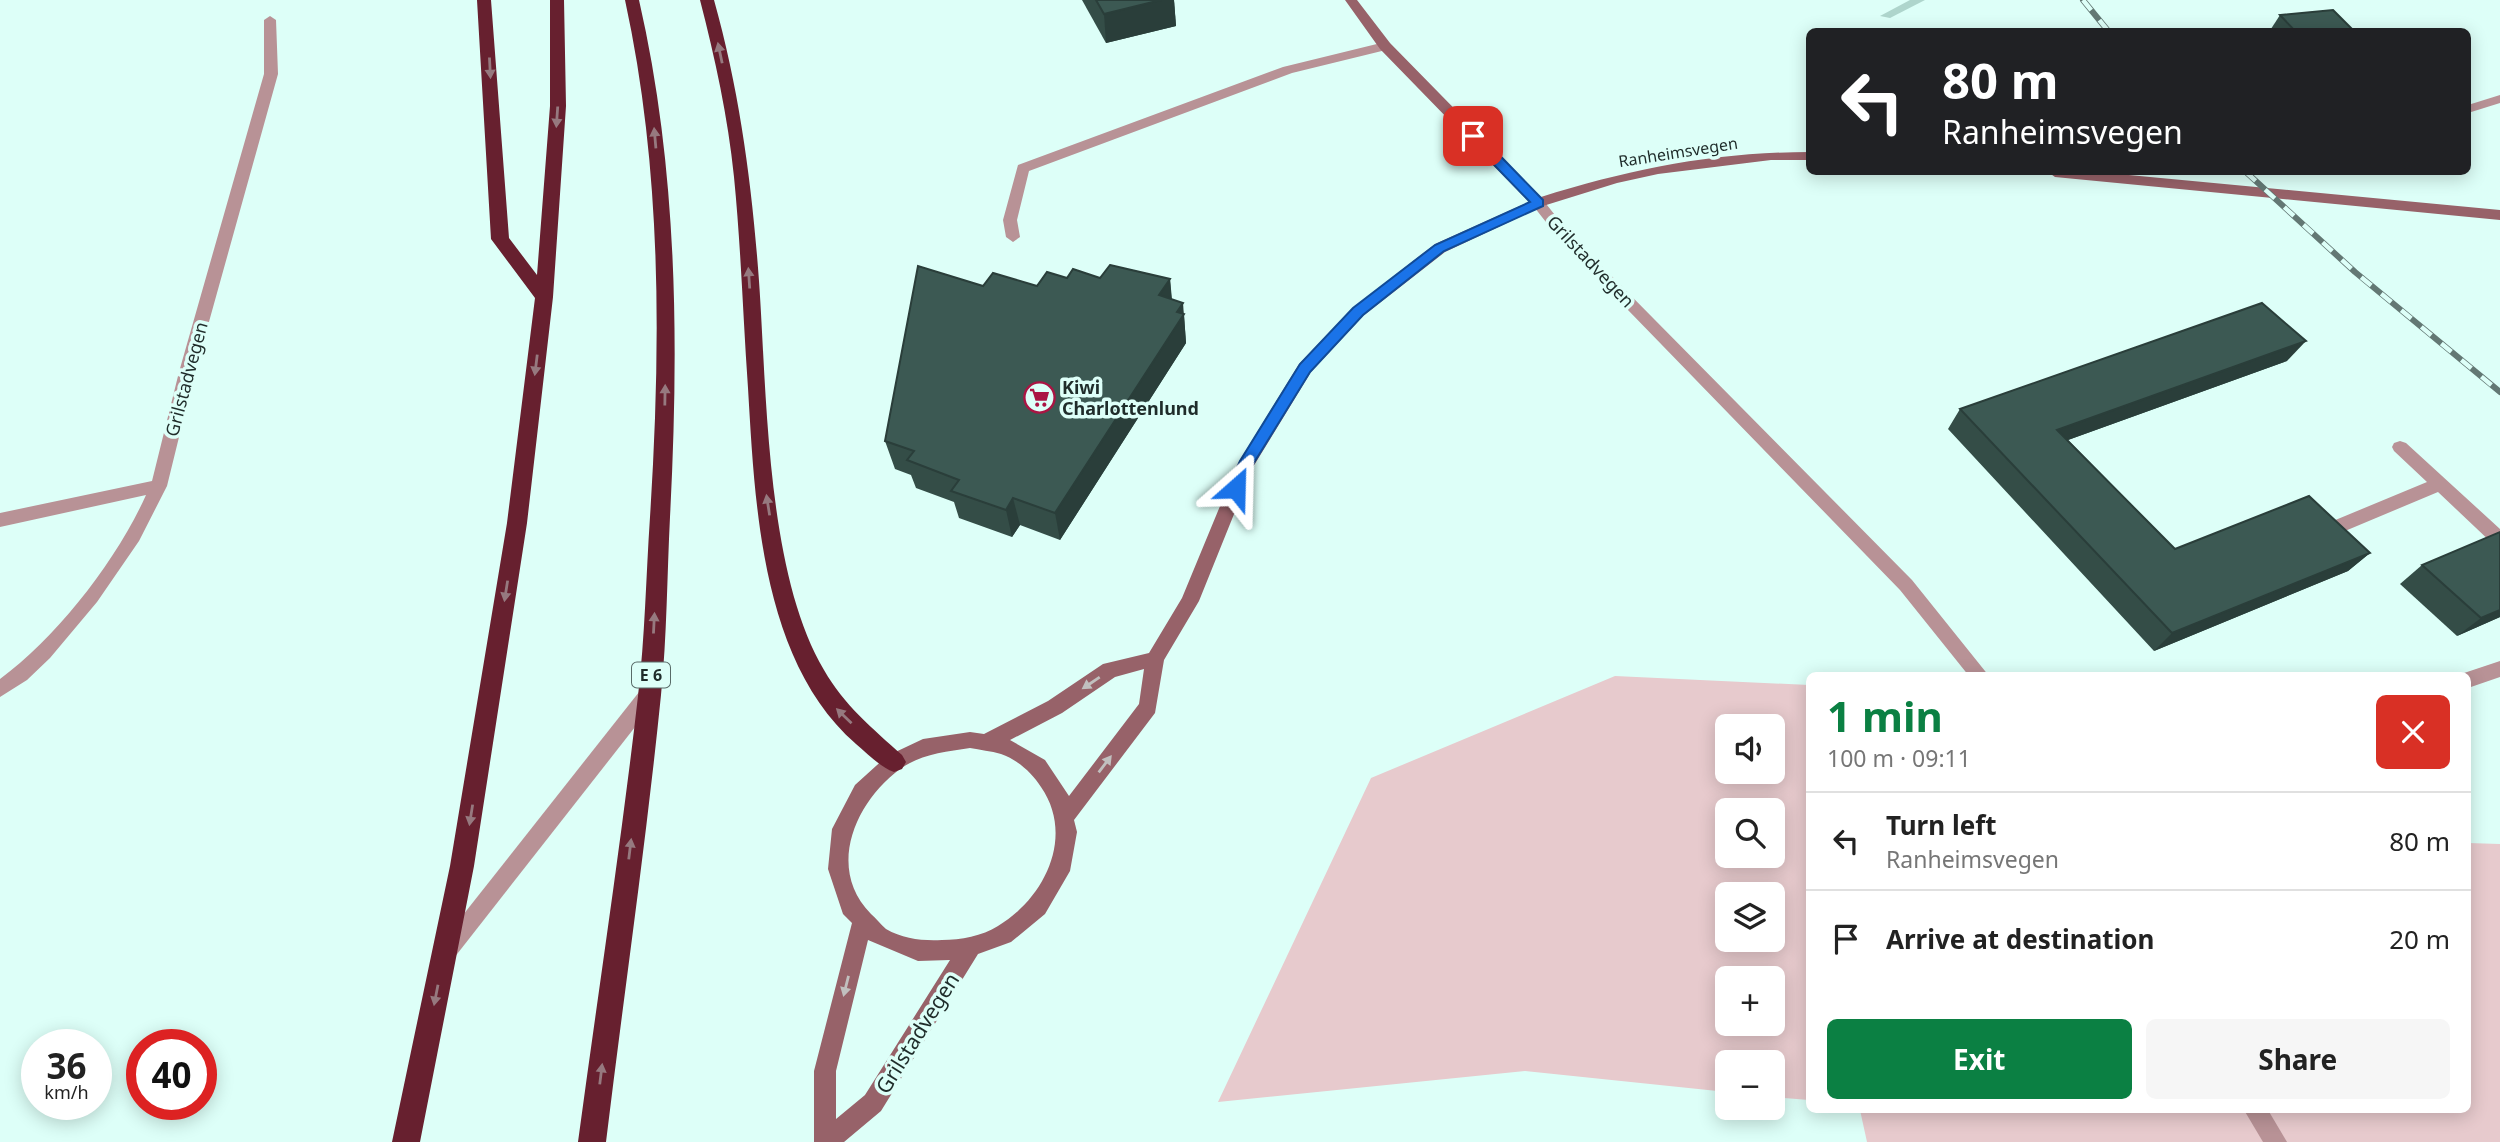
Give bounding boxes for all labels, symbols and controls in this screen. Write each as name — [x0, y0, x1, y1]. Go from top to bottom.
one-way arrow — [715, 42, 726, 64]
text: 80 m — [1942, 47, 2059, 113]
icon: left — [1827, 56, 1918, 147]
one-way arrow — [485, 57, 496, 79]
one-way arrow — [551, 106, 562, 128]
pin — [1443, 106, 1503, 166]
text: Ranheimsvegen — [1942, 110, 2183, 153]
icon: arrive — [1454, 117, 1492, 155]
one-way arrow — [649, 126, 660, 148]
street label: Ranheimsvegen — [1617, 132, 1739, 172]
street label: Grilstadvegen — [1542, 210, 1640, 312]
one-way arrow — [743, 267, 754, 289]
street label: Grilstadvegen — [159, 319, 213, 439]
one-way arrow — [531, 354, 542, 376]
place label: Kiwi Charlottenlund — [1062, 375, 1199, 420]
supermarket icon: Kiwi Charlottenlund — [1022, 380, 1056, 414]
one-way arrow — [659, 384, 671, 406]
position arrow — [1199, 451, 1273, 525]
one-way arrow — [762, 494, 773, 516]
one-way arrow — [500, 580, 511, 602]
one-way arrow — [649, 611, 660, 633]
road number: E 6 — [632, 662, 670, 688]
one-way arrow — [1082, 676, 1101, 689]
text: 1 min — [1827, 687, 1943, 744]
button: close — [2376, 695, 2450, 769]
one-way arrow — [836, 708, 853, 724]
map controls — [1715, 714, 1785, 1120]
button: sound — [1715, 714, 1785, 784]
text: 100 m · 09:11 — [1827, 742, 1971, 774]
one-way arrow — [1098, 755, 1112, 773]
button: search — [1715, 798, 1785, 868]
one-way arrow — [465, 804, 476, 826]
text: Turn left — [1886, 807, 1997, 843]
icon: left — [1827, 822, 1865, 860]
text: 80 m — [2389, 823, 2450, 859]
one-way arrow — [625, 838, 636, 860]
text: Ranheimsvegen — [1886, 843, 2059, 875]
button: layers — [1715, 882, 1785, 952]
icon: arrive — [1827, 920, 1865, 958]
text: Arrive at destination — [1886, 921, 2155, 957]
text: 20 m — [2389, 921, 2450, 957]
button: + — [1715, 966, 1785, 1036]
street label: Grilstadvegen — [869, 967, 965, 1099]
one-way arrow — [840, 975, 851, 997]
one-way arrow — [431, 984, 442, 1006]
button: Exit — [1827, 1019, 2132, 1099]
button: Share — [2146, 1019, 2450, 1099]
speed limit sign: 40 — [126, 1029, 217, 1120]
text: 36 — [46, 1042, 87, 1089]
button: − — [1715, 1050, 1785, 1120]
one-way arrow — [595, 1063, 606, 1085]
text: km/h — [44, 1080, 89, 1104]

